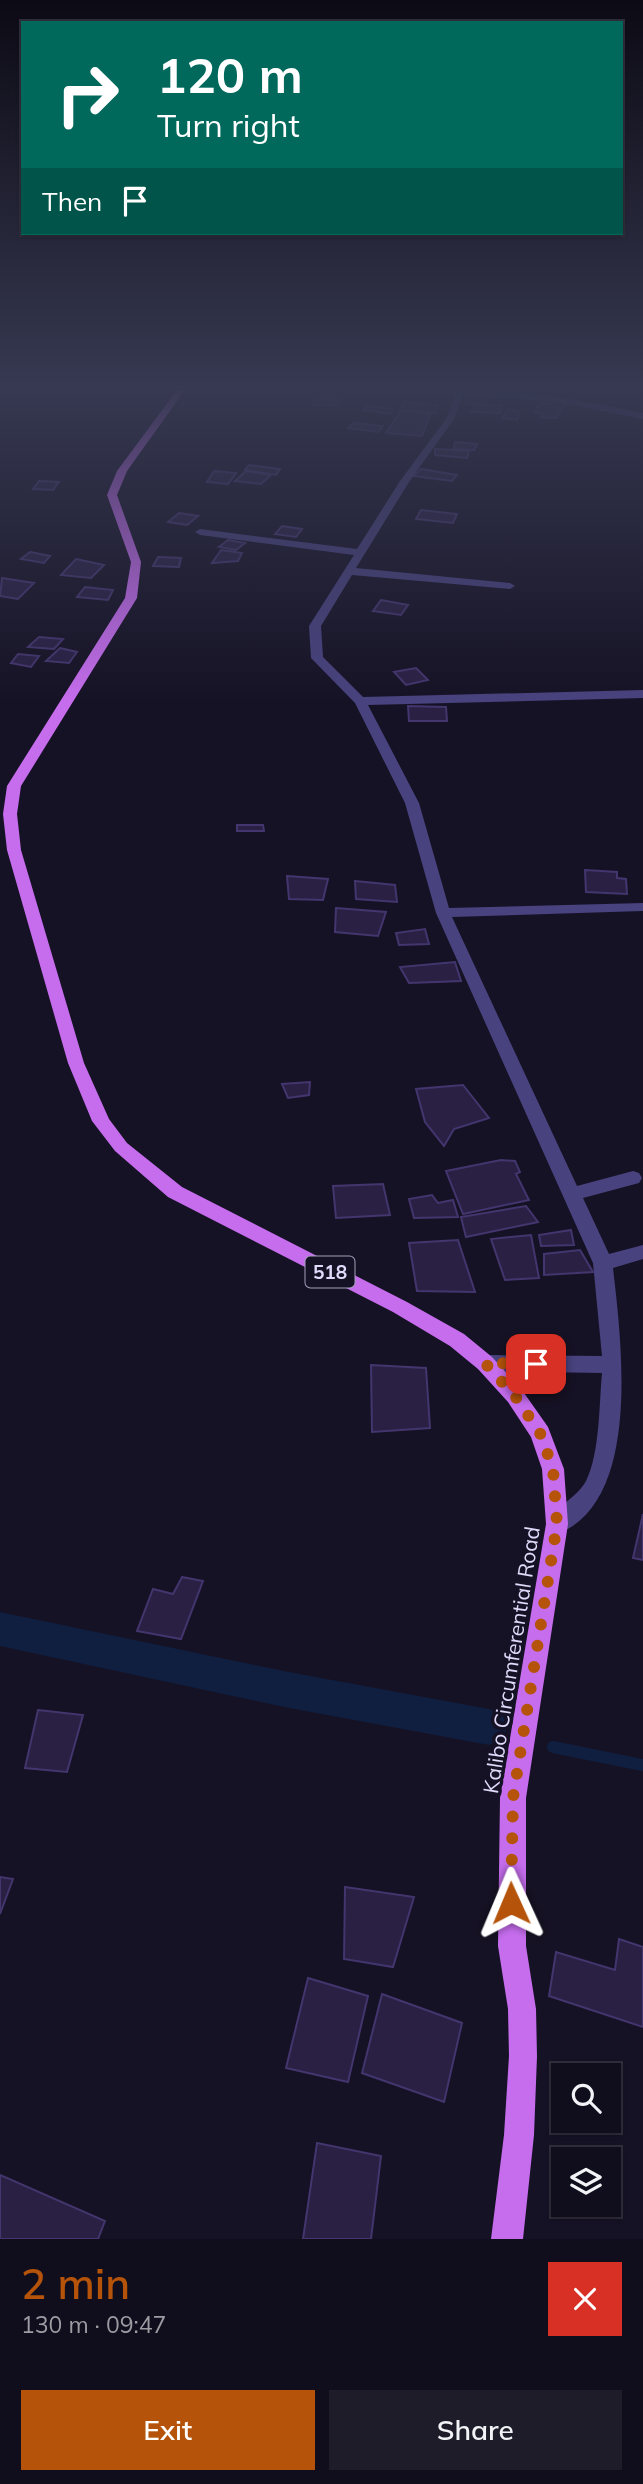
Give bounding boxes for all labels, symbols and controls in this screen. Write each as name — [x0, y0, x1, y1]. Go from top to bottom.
text: 120 m — [157, 44, 303, 105]
icon: right — [42, 49, 133, 140]
text: Turn right — [157, 105, 300, 145]
icon: arrive — [116, 182, 154, 220]
text: Then — [42, 185, 102, 218]
road number: 518 — [306, 1256, 354, 1288]
pin — [506, 1334, 566, 1394]
icon: arrive — [517, 1345, 555, 1383]
street label: Kalibo Circumferential Road — [477, 1524, 545, 1795]
position arrow — [474, 1866, 548, 1940]
map controls — [551, 2063, 621, 2217]
button: search — [551, 2063, 621, 2133]
button: layers — [551, 2147, 621, 2217]
text: 2 min — [21, 2257, 130, 2310]
button: close — [548, 2262, 622, 2336]
text: 130 m · 09:47 — [21, 2310, 166, 2339]
button: Exit — [21, 2390, 315, 2470]
button: Share — [329, 2390, 622, 2470]

